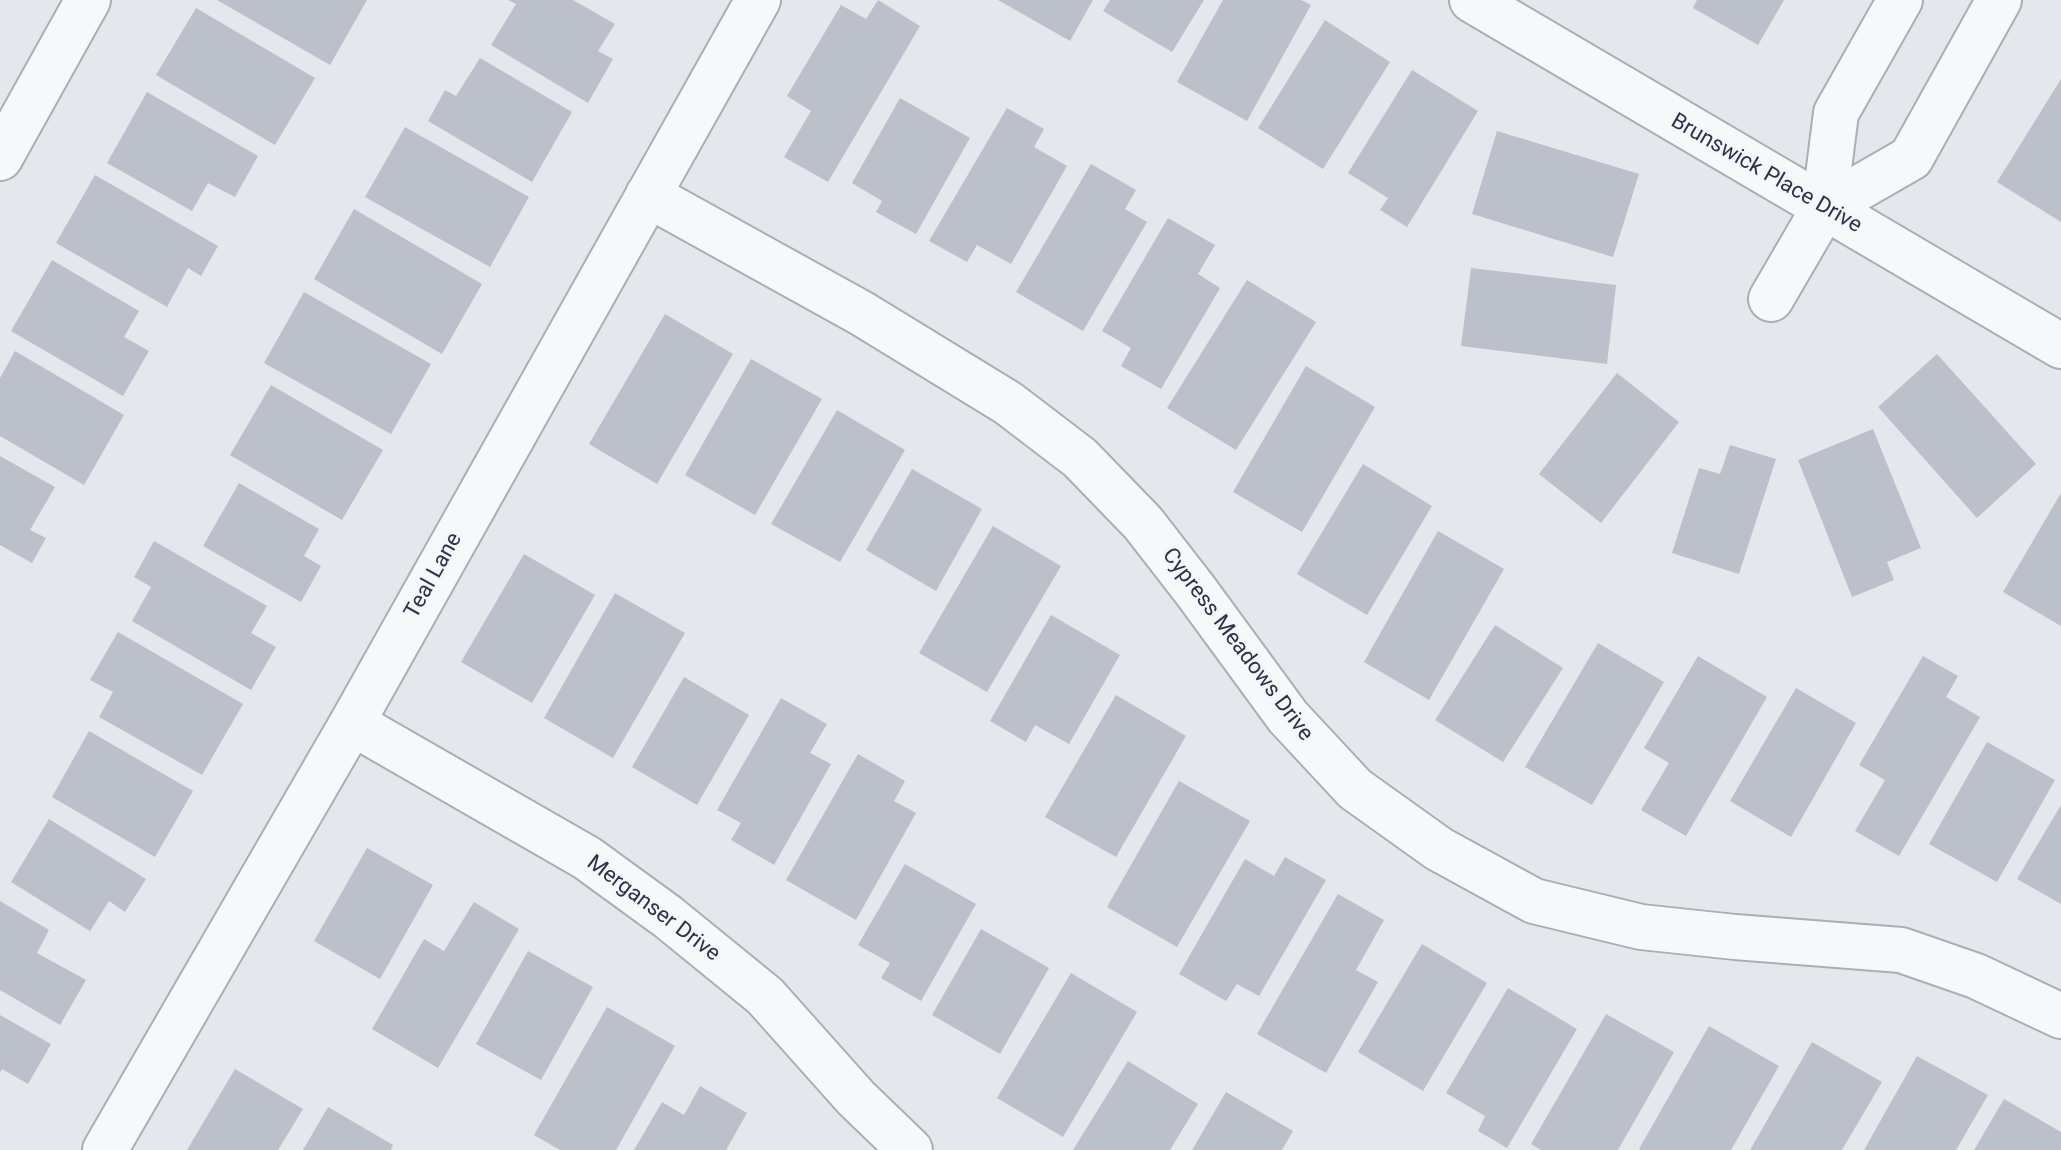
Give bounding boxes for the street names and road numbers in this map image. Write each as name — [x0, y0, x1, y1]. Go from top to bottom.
street label: Brunswick Place Drive — [1666, 109, 1866, 239]
street label: Teal Lane — [400, 528, 468, 624]
street label: Cypress Meadows Drive — [1156, 543, 1318, 747]
street label: Merganser Drive — [581, 850, 725, 968]

